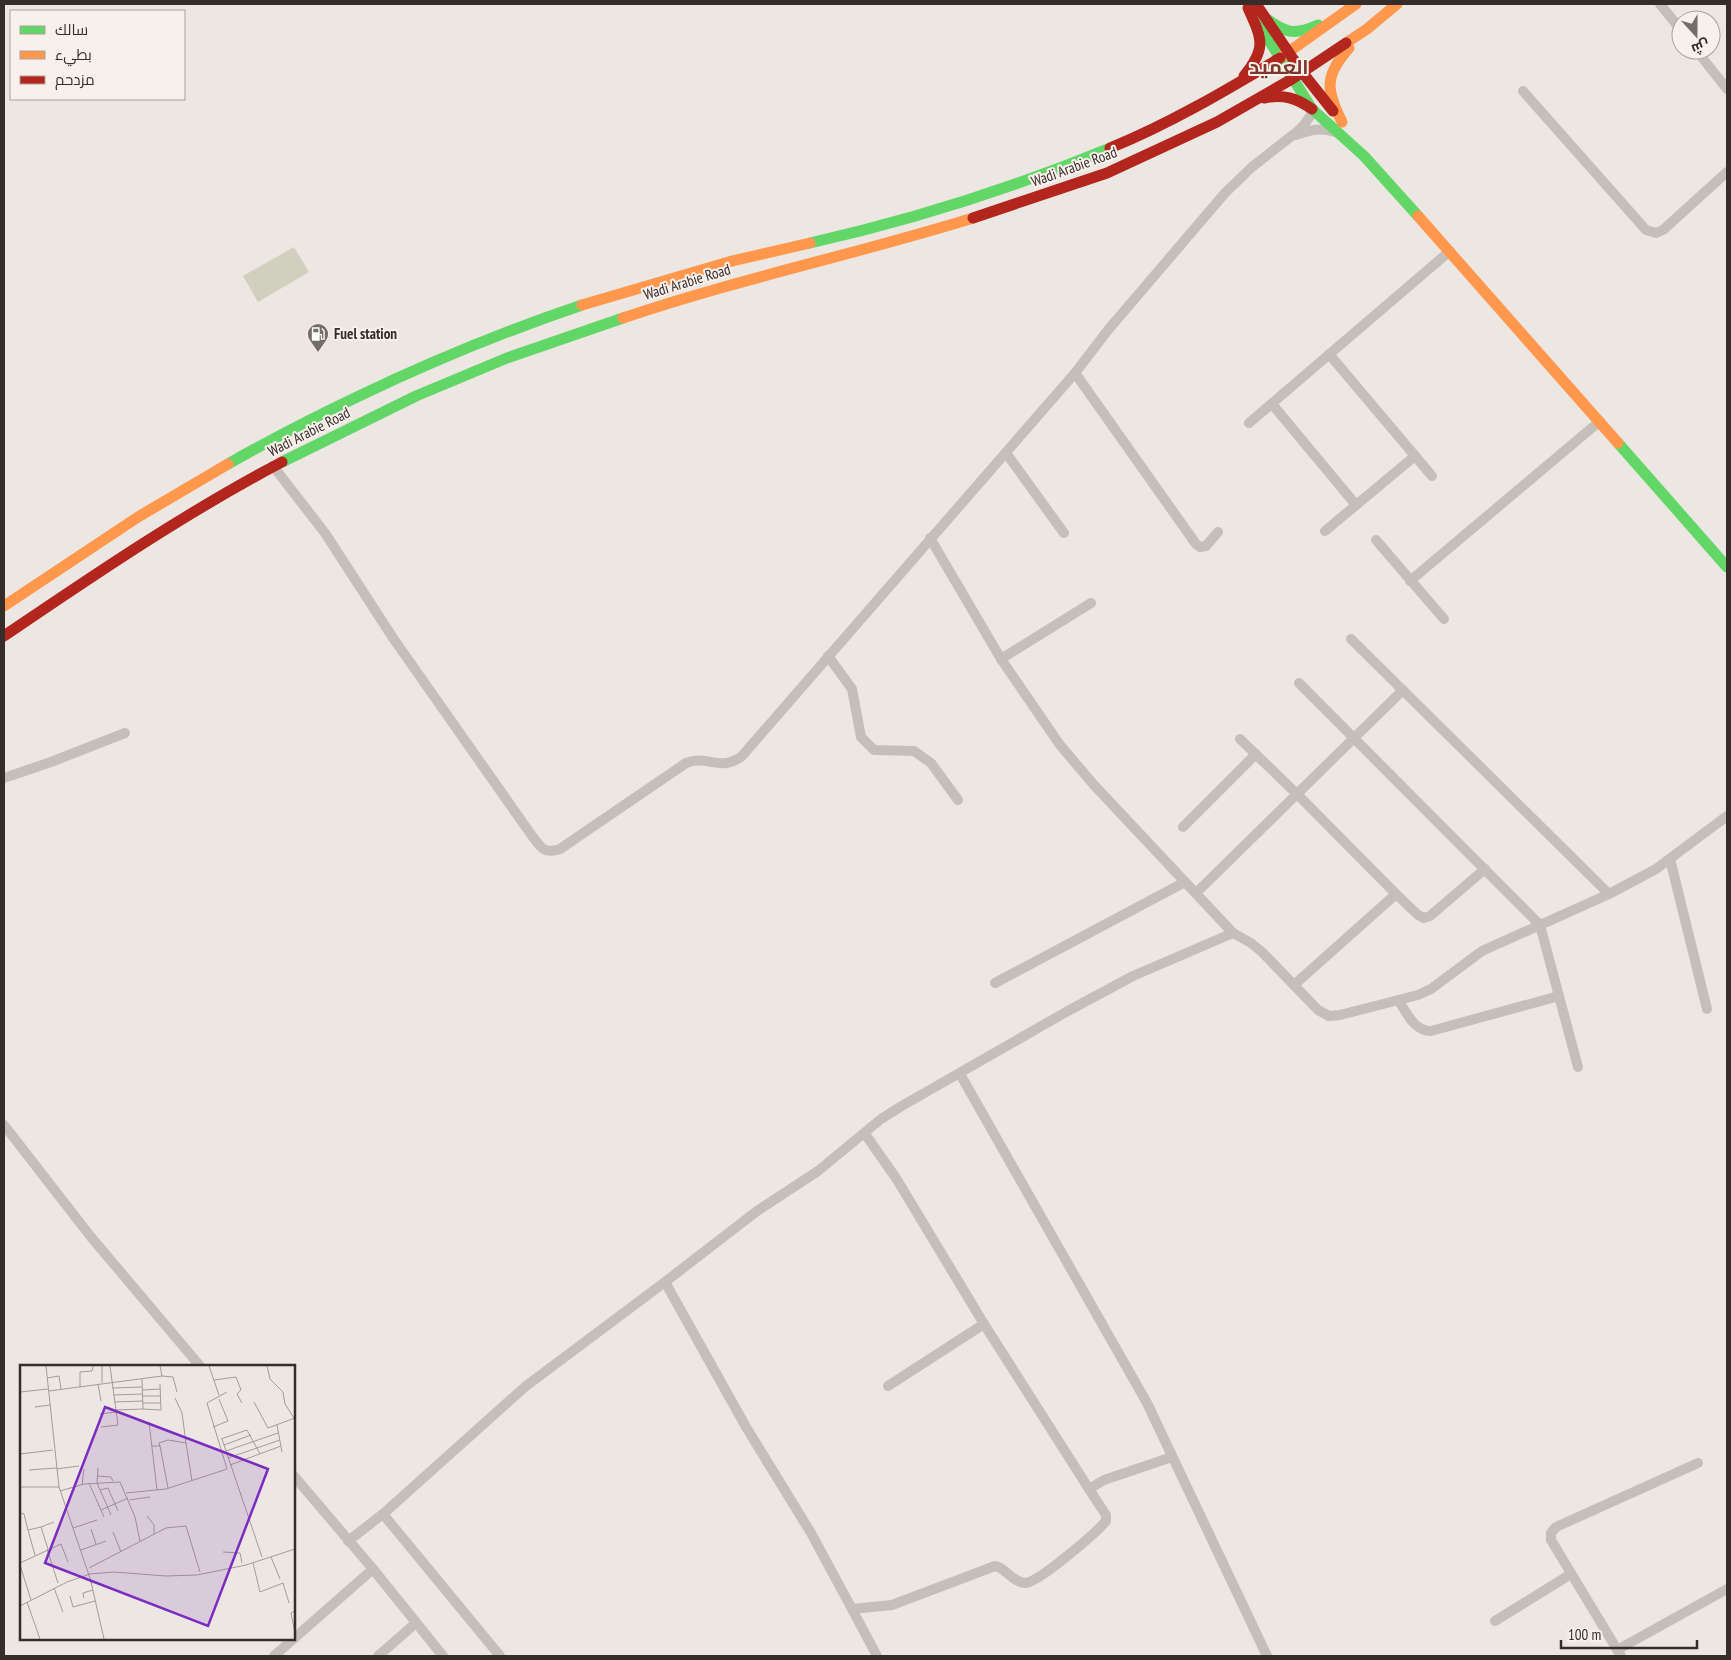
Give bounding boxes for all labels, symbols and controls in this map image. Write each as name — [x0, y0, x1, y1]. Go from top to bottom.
legend — [10, 10, 185, 100]
north arrow — [1671, 10, 1721, 60]
text: سالك — [55, 20, 88, 39]
text: ش — [1689, 36, 1712, 59]
text: بطيء — [55, 45, 92, 67]
district label: العميد — [1249, 54, 1309, 80]
text: مزدحم — [55, 70, 95, 90]
street label: Wadi Arabie Road — [1028, 142, 1119, 191]
street label: Wadi Arabie Road — [641, 259, 733, 304]
fuel station icon: Fuel station — [306, 322, 330, 353]
place label: Fuel station — [334, 324, 397, 343]
street label: Wadi Arabie Road — [264, 403, 353, 460]
inset map — [20, 1365, 295, 1640]
scale bar — [1561, 1618, 1697, 1650]
text: 100 m — [1568, 1625, 1601, 1644]

